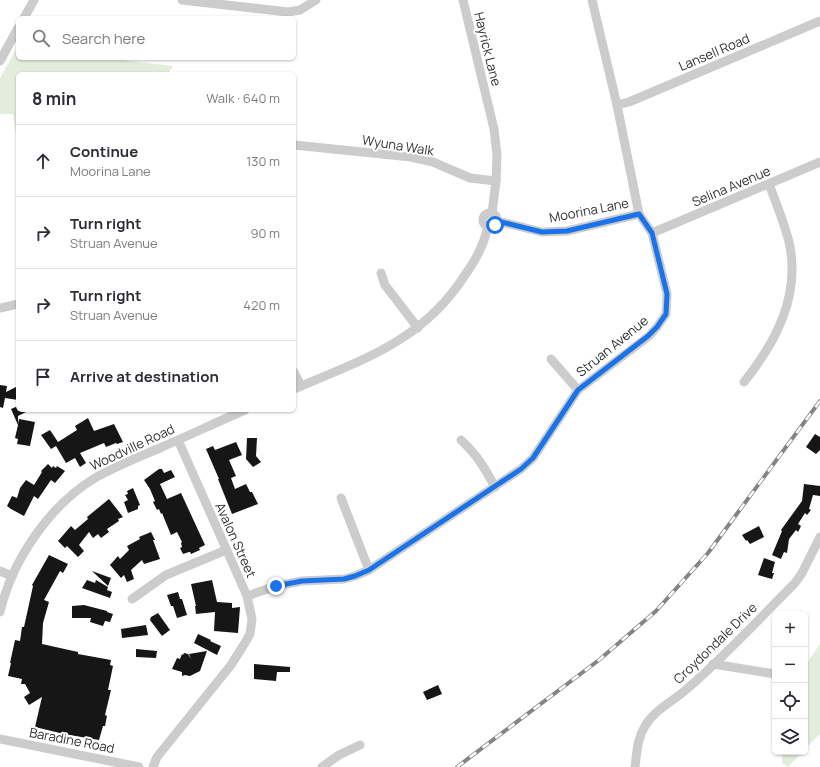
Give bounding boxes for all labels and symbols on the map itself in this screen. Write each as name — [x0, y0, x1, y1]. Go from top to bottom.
street label: Hayrick Lane — [470, 10, 506, 88]
street label: Lansell Road — [676, 29, 752, 75]
street label: Wyuna Walk — [361, 130, 436, 160]
street label: Selina Avenue — [689, 161, 773, 211]
street label: Moorina Lane — [548, 193, 631, 227]
route start — [486, 216, 504, 234]
street label: Struan Avenue — [572, 311, 652, 381]
street label: Woodville Road — [87, 420, 177, 474]
street label: Avalon Street — [211, 500, 261, 580]
route end — [267, 577, 285, 595]
street label: Croydondale Drive — [669, 598, 761, 688]
street label: Baradine Road — [28, 723, 116, 757]

